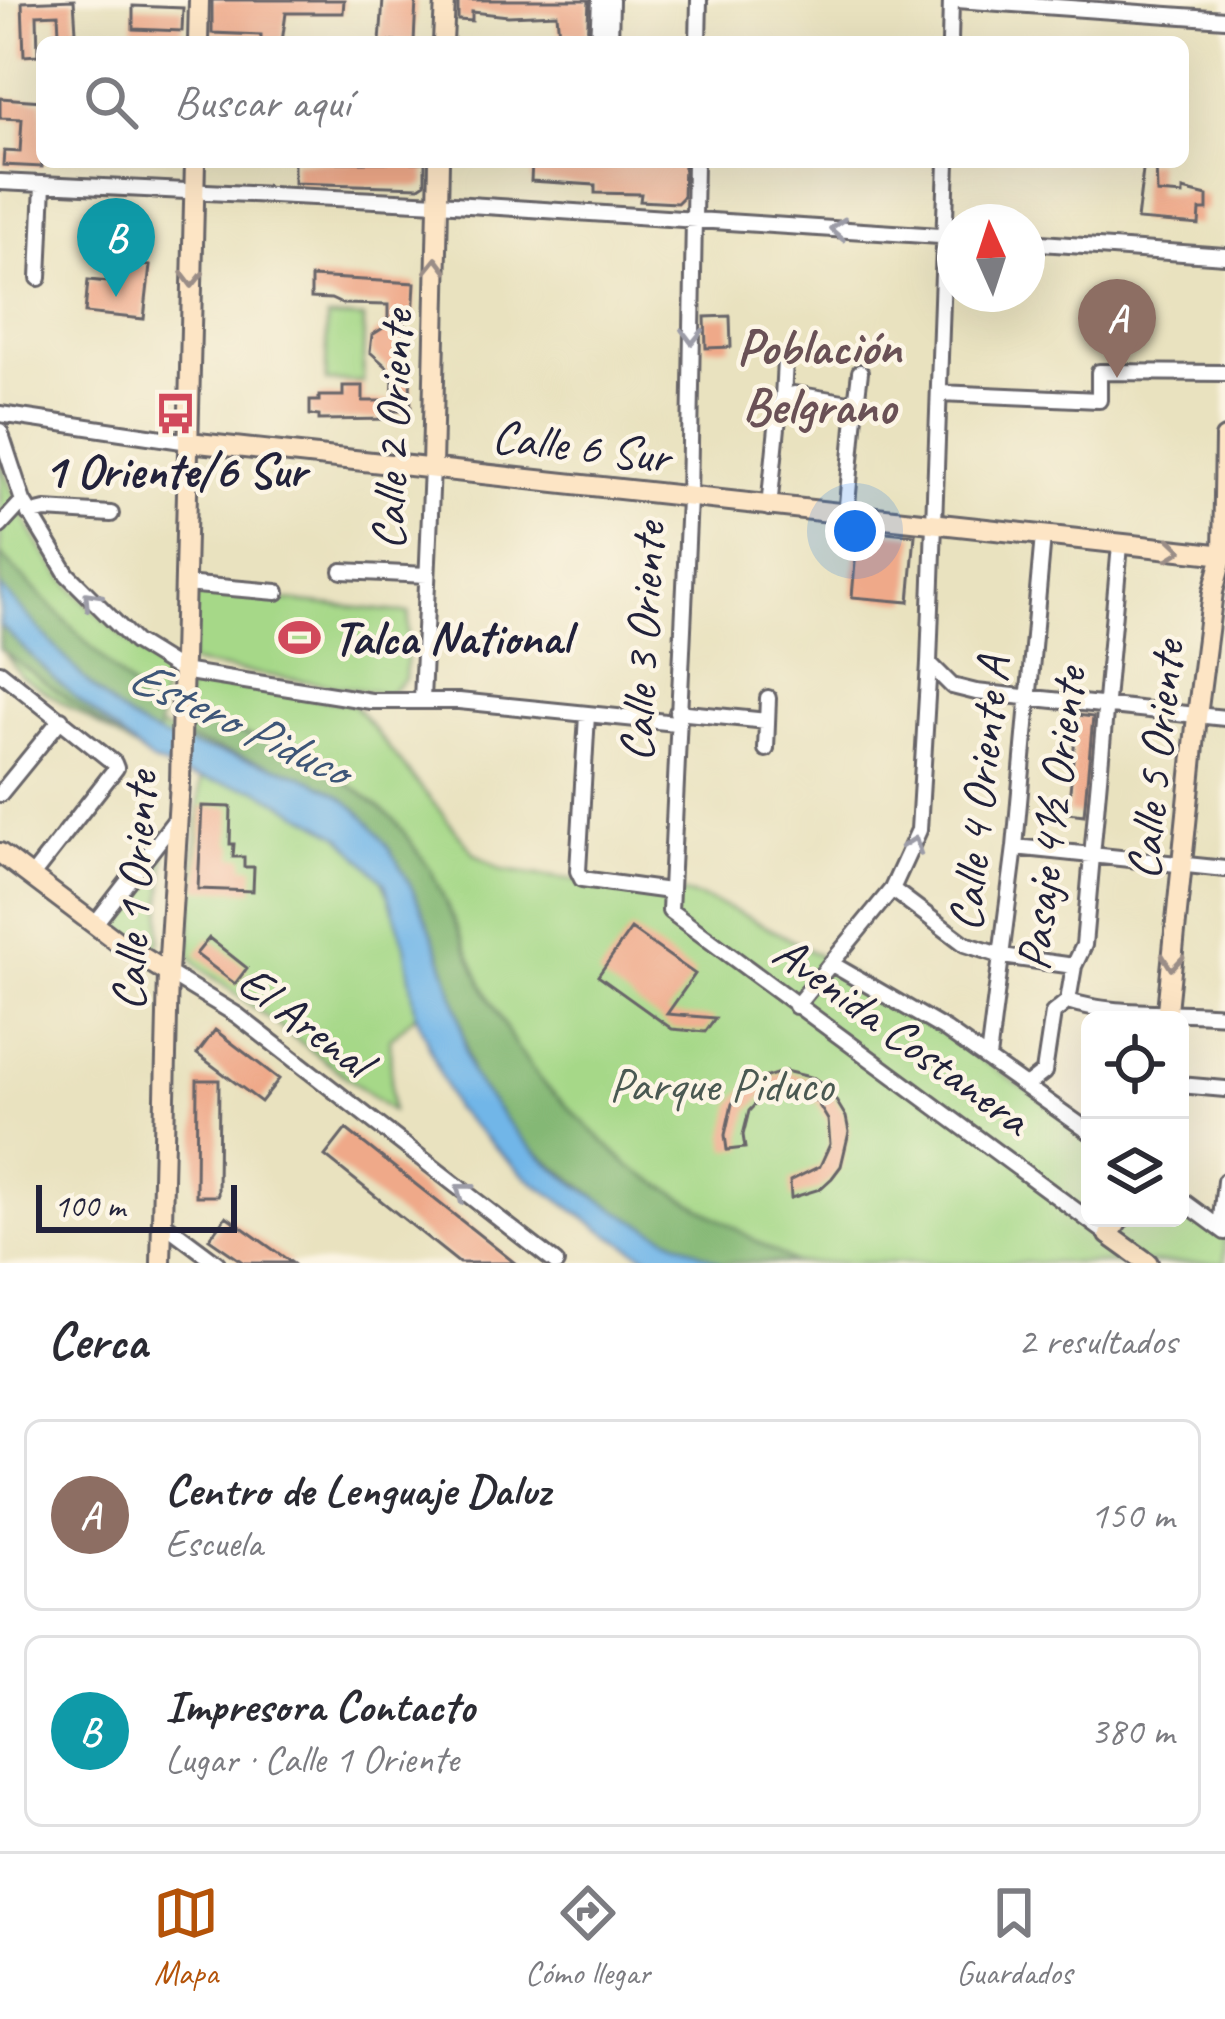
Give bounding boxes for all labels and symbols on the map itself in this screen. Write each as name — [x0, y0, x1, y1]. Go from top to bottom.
pin: B — [77, 198, 155, 297]
north arrow — [937, 204, 1045, 312]
one-way arrow — [828, 216, 847, 242]
one-way arrow — [423, 256, 449, 275]
one-way arrow — [180, 270, 206, 289]
pin: A — [1078, 279, 1156, 378]
street label: Calle 2 Oriente — [358, 306, 426, 551]
district label: Población Belgrano — [737, 315, 903, 438]
one-way arrow — [679, 327, 705, 346]
bus stop icon: 1 Oriente/6 Sur — [152, 390, 198, 436]
street label: Calle 6 Sur — [489, 405, 678, 487]
place label: 1 Oriente/6 Sur — [44, 441, 311, 501]
your location — [825, 501, 885, 561]
street label: Calle 3 Oriente — [606, 518, 678, 763]
one-way arrow — [1165, 537, 1184, 562]
one-way arrow — [83, 591, 105, 613]
place label: Talca National — [333, 608, 579, 668]
sports icon: Talca National — [276, 615, 322, 661]
street label: Calle 5 Oriente — [1113, 634, 1198, 882]
water label: Estero Piduco — [119, 644, 367, 804]
street label: Calle 4 Oriente A — [935, 652, 1023, 934]
street label: Pasaje 4½ Oriente — [1003, 661, 1100, 974]
street label: Calle 1 Oriente — [98, 767, 170, 1012]
one-way arrow — [898, 835, 923, 856]
street label: Avenida Costanera — [762, 922, 1044, 1150]
street label: El Arenal — [227, 952, 390, 1095]
one-way arrow — [1160, 953, 1185, 972]
park label: Parque Piduco — [609, 1055, 835, 1115]
scale bar — [36, 1179, 237, 1232]
one-way arrow — [455, 1184, 477, 1205]

